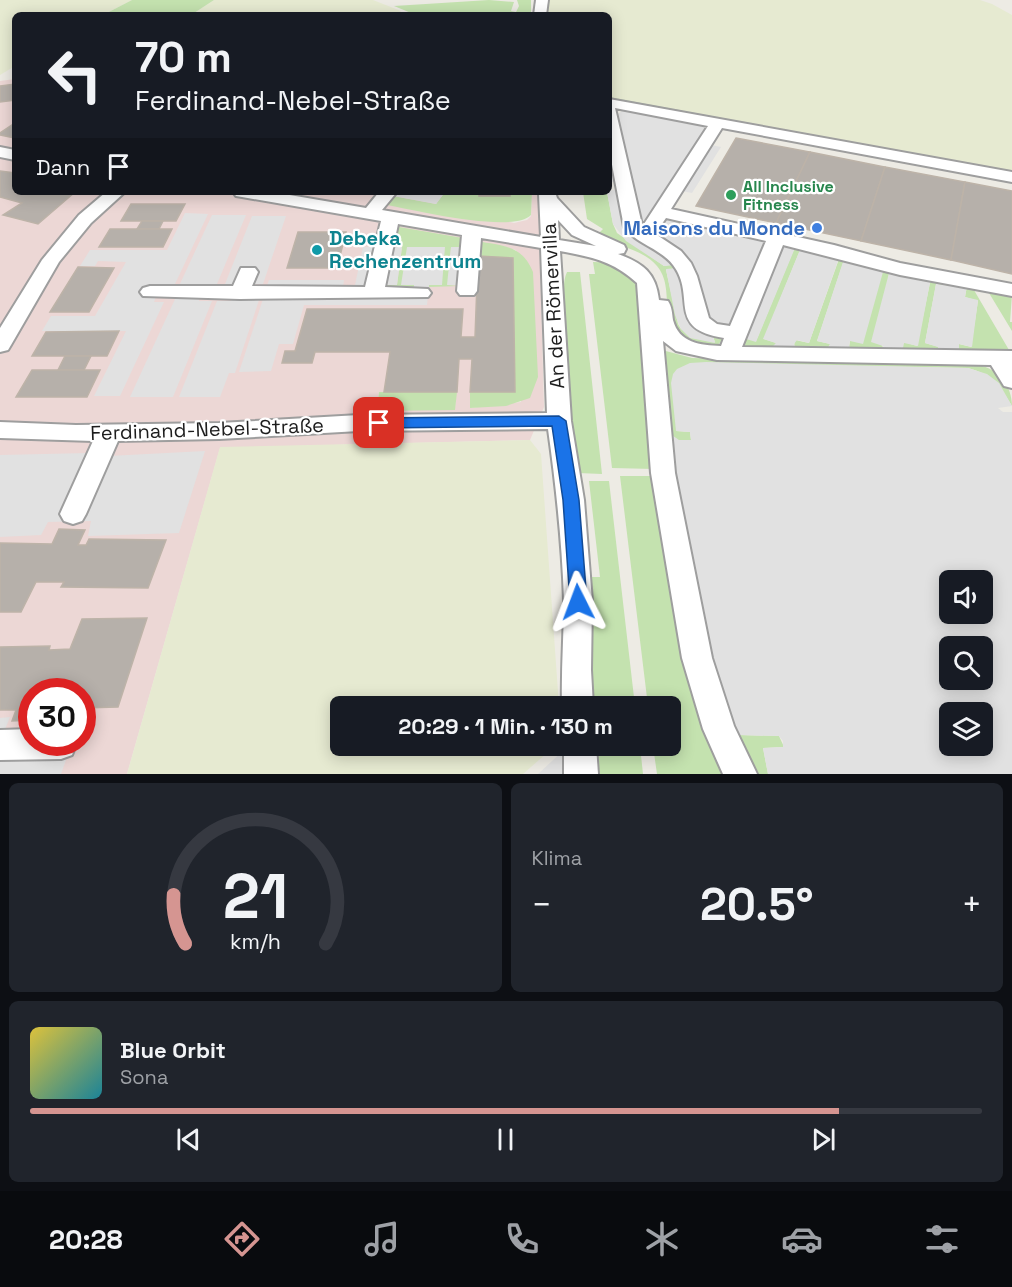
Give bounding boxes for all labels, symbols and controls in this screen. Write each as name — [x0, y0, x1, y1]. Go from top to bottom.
text: 70 m — [135, 31, 232, 84]
icon: left — [36, 36, 114, 114]
text: Ferdinand-Nebel-Straße — [135, 83, 451, 118]
icon: arrive — [102, 150, 135, 183]
text: Dann — [36, 153, 90, 181]
place label: All Inclusive Fitness — [743, 176, 834, 215]
marker: All Inclusive Fitness — [724, 188, 738, 202]
place label: Maisons du Monde — [623, 215, 805, 241]
marker: Maisons du Monde — [810, 221, 824, 235]
street label: An der Römervilla — [536, 222, 570, 390]
place label: Debeka Rechenzentrum — [329, 225, 481, 274]
marker: Debeka Rechenzentrum — [310, 243, 324, 257]
pin — [353, 397, 404, 448]
icon: arrive — [362, 406, 395, 439]
street label: Ferdinand-Nebel-Straße — [90, 412, 324, 446]
position arrow — [546, 570, 610, 634]
map controls — [939, 570, 993, 756]
button: sound — [939, 570, 993, 624]
button: search — [939, 636, 993, 690]
speed limit sign: 30 — [18, 678, 96, 756]
button: layers — [939, 702, 993, 756]
text: 20:29 · 1 Min. · 130 m — [398, 712, 613, 740]
text: Klima — [532, 845, 582, 871]
text: 21 — [223, 857, 288, 936]
text: 20.5° — [700, 876, 814, 933]
text: − — [532, 884, 552, 926]
text: + — [962, 884, 982, 926]
text: km/h — [230, 929, 281, 956]
text: Blue Orbit — [120, 1036, 226, 1064]
text: Sona — [120, 1064, 168, 1090]
icon: previous — [172, 1123, 205, 1156]
icon: pause — [489, 1123, 522, 1156]
icon: next — [807, 1123, 840, 1156]
icon: directions — [221, 1218, 263, 1260]
icon: music — [361, 1218, 403, 1260]
icon: phone — [501, 1218, 543, 1260]
icon: climate — [641, 1218, 683, 1260]
icon: car — [781, 1218, 823, 1260]
icon: filters — [921, 1218, 963, 1260]
text: 20:28 — [49, 1222, 123, 1257]

